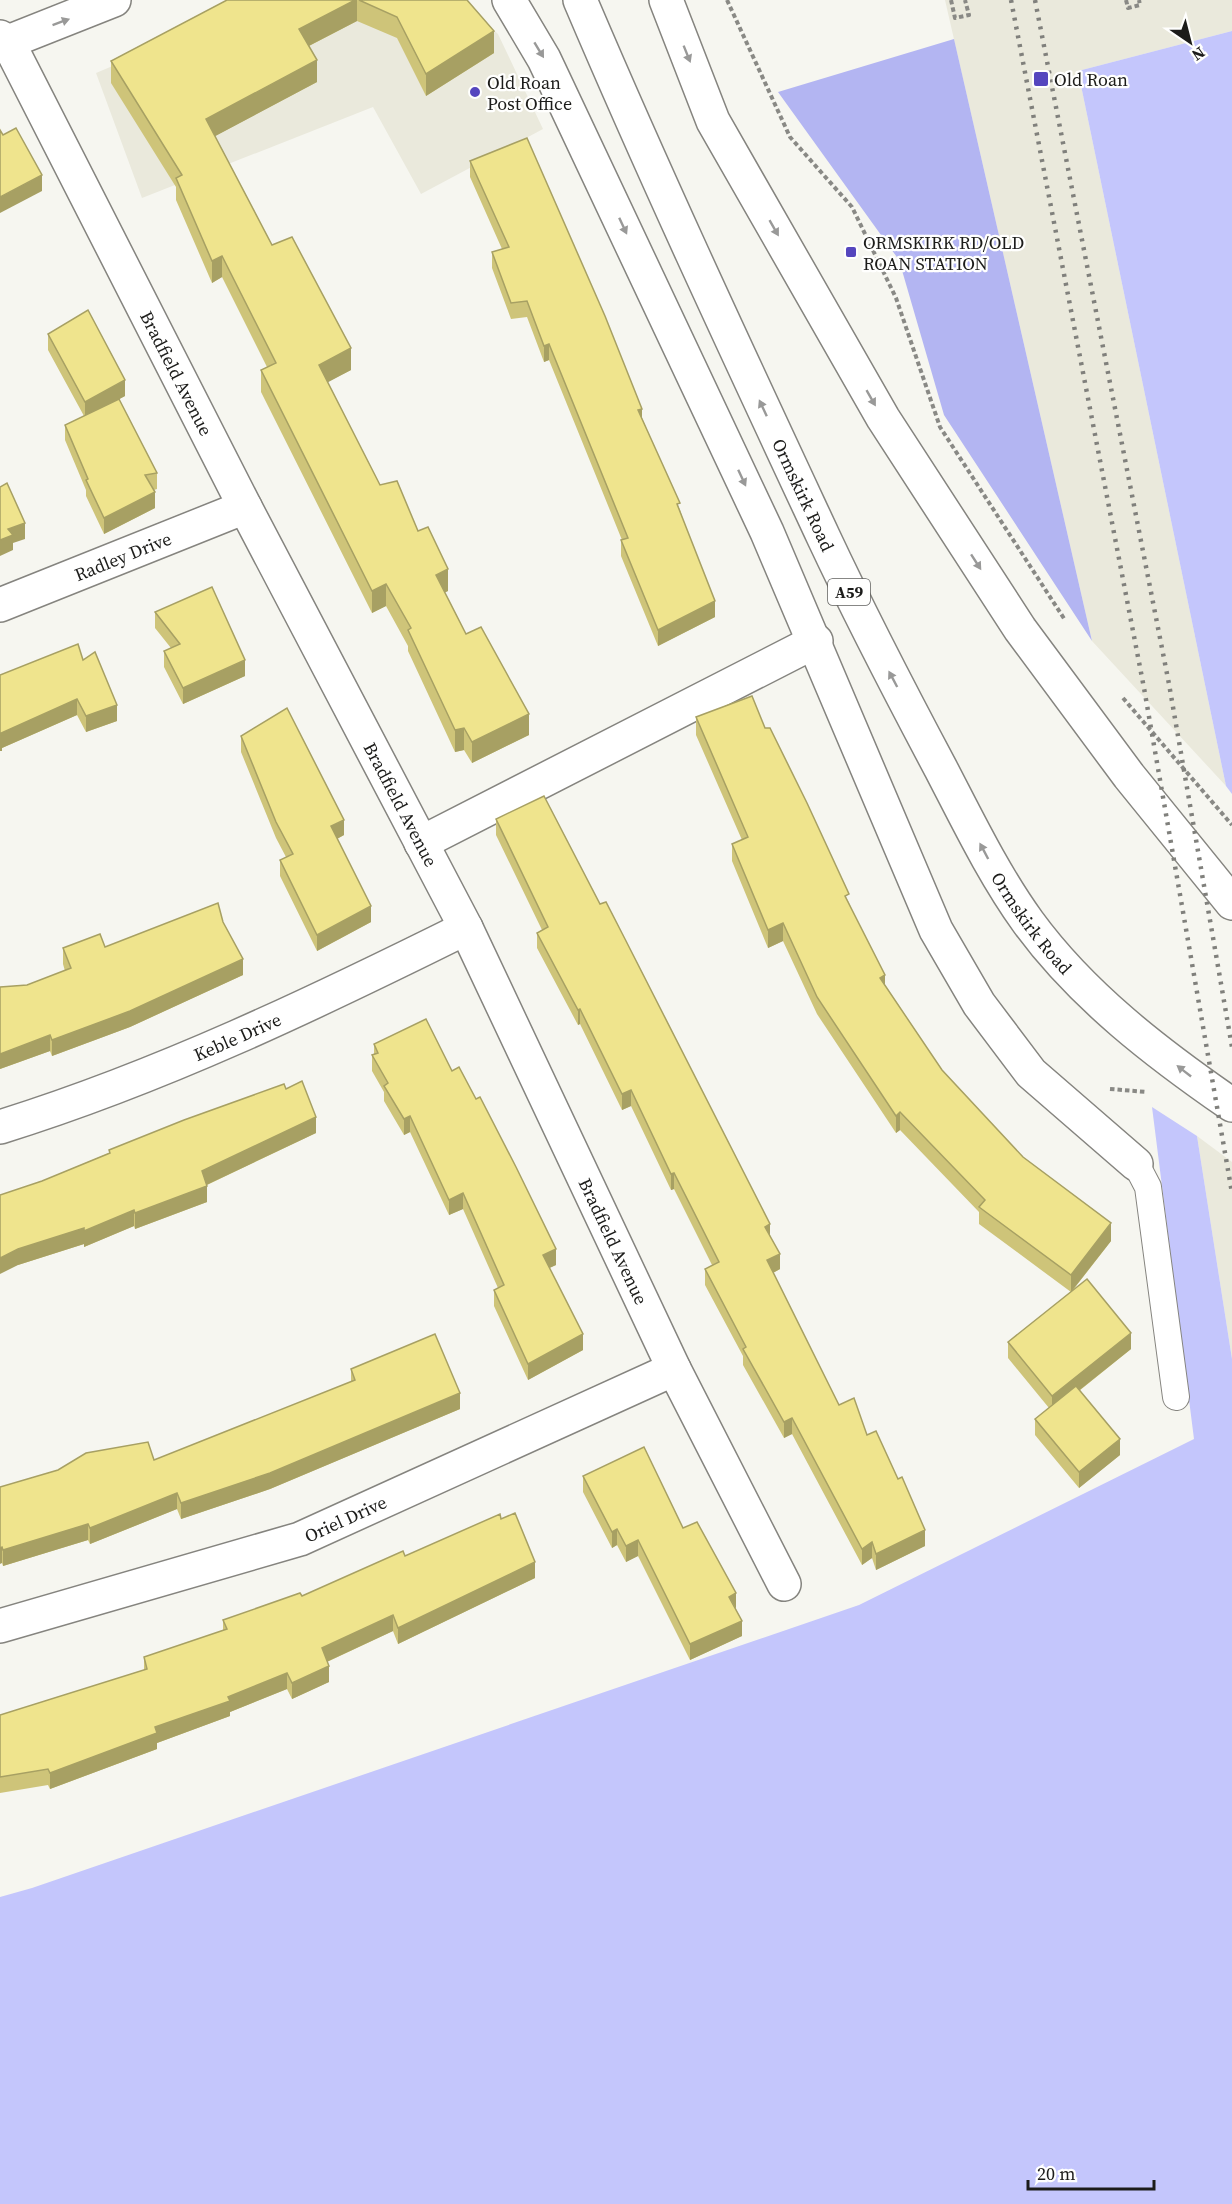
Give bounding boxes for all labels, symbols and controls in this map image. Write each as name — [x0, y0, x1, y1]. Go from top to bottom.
north arrow — [1160, 12, 1220, 72]
one-way arrow — [52, 17, 70, 26]
one-way arrow — [534, 42, 544, 59]
text: N — [1187, 42, 1210, 67]
one-way arrow — [682, 46, 692, 64]
place label: Old Roan — [1054, 67, 1128, 92]
place label: Old Roan Post Office — [487, 70, 572, 116]
marker: Old Roan — [1032, 70, 1050, 88]
marker: Old Roan Post Office — [468, 85, 482, 99]
one-way arrow — [619, 217, 628, 234]
one-way arrow — [769, 220, 780, 236]
place label: ORMSKIRK RD/OLD ROAN STATION — [863, 230, 1024, 276]
marker: ORMSKIRK RD/OLD ROAN STATION — [844, 245, 858, 259]
street label: Bradfield Avenue — [134, 306, 219, 440]
one-way arrow — [866, 390, 876, 407]
one-way arrow — [759, 400, 768, 417]
street label: Ormskirk Road — [767, 434, 841, 555]
one-way arrow — [738, 470, 747, 487]
street label: Radley Drive — [70, 525, 175, 587]
one-way arrow — [970, 554, 981, 570]
road number: A59 — [828, 579, 870, 605]
one-way arrow — [888, 670, 898, 687]
street label: Bradfield Avenue — [358, 738, 444, 871]
one-way arrow — [979, 843, 989, 860]
street label: Ormskirk Road — [986, 867, 1078, 980]
street label: Keble Drive — [190, 1006, 285, 1067]
one-way arrow — [1176, 1065, 1192, 1078]
street label: Bradfield Avenue — [573, 1174, 654, 1308]
street label: Oriel Drive — [300, 1489, 390, 1548]
scale bar — [1028, 2153, 1154, 2191]
text: 20 m — [1037, 2161, 1075, 2186]

